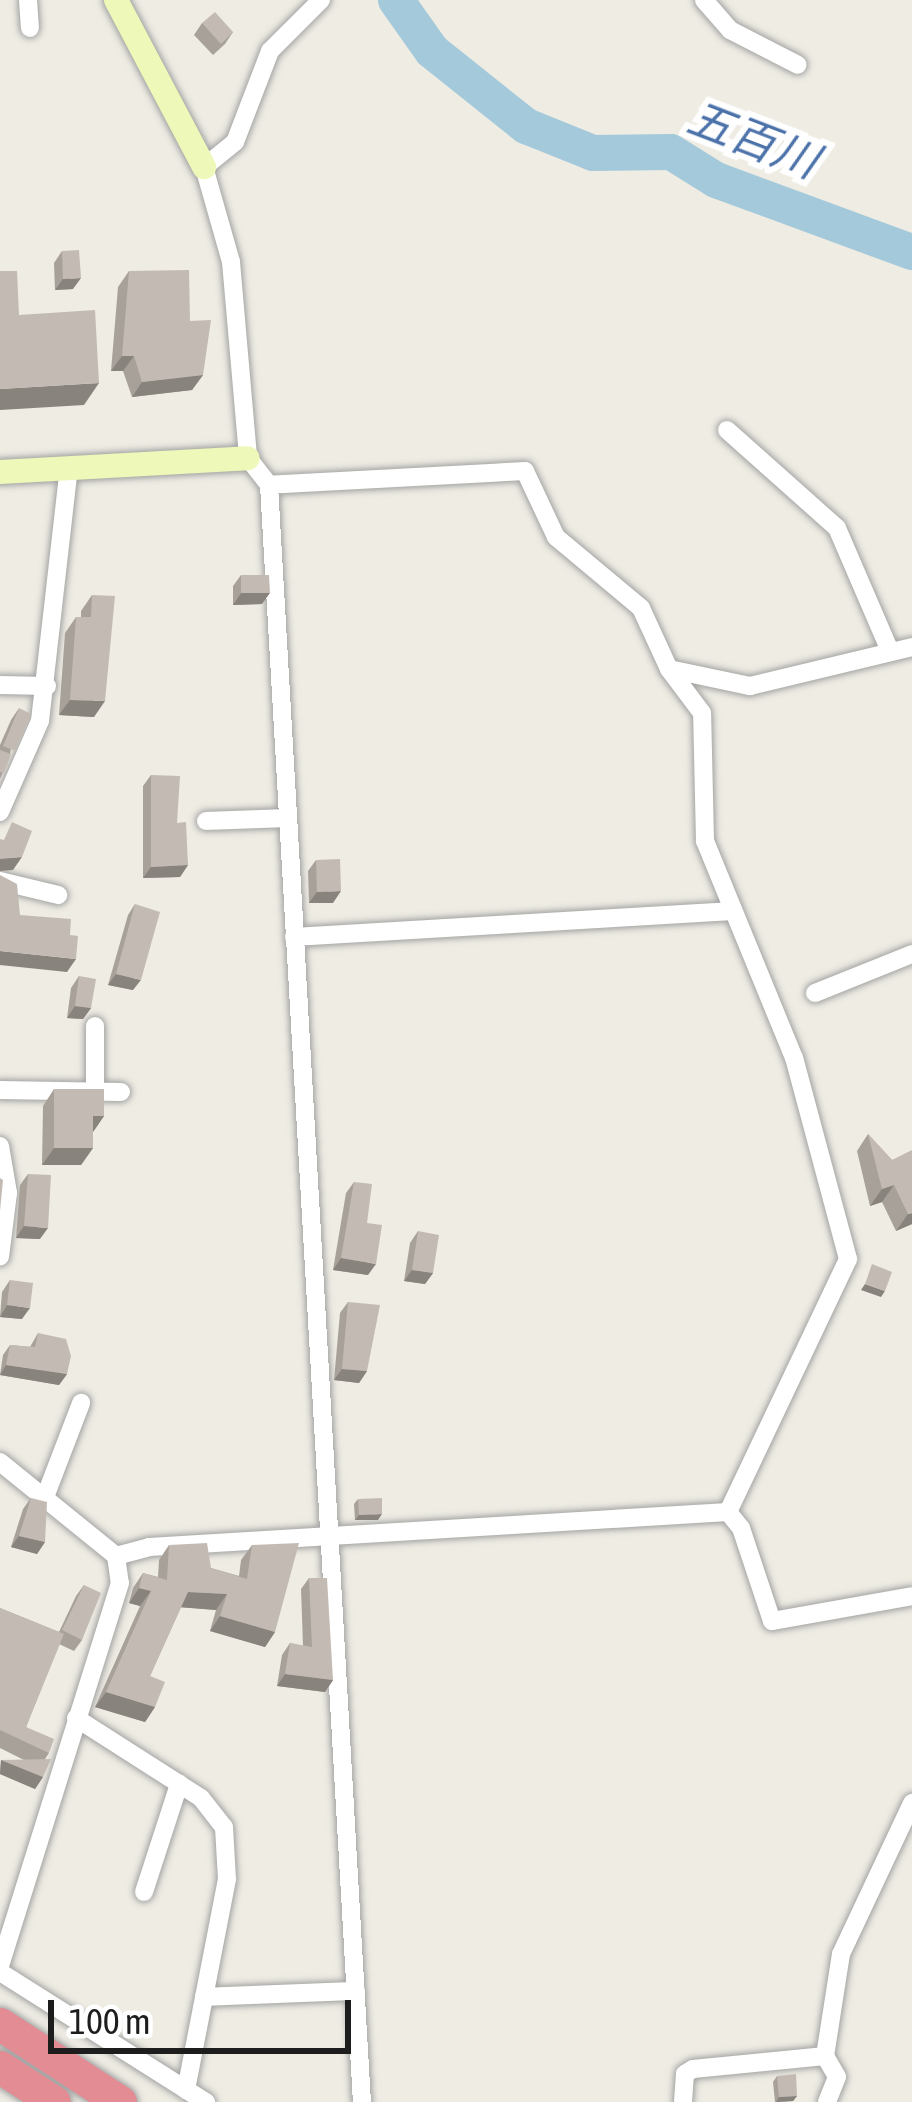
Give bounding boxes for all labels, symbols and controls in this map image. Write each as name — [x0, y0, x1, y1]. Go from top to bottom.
water label: 五百川 — [680, 91, 826, 189]
scale bar — [54, 1976, 357, 2050]
text: 100 m — [69, 2000, 151, 2042]

